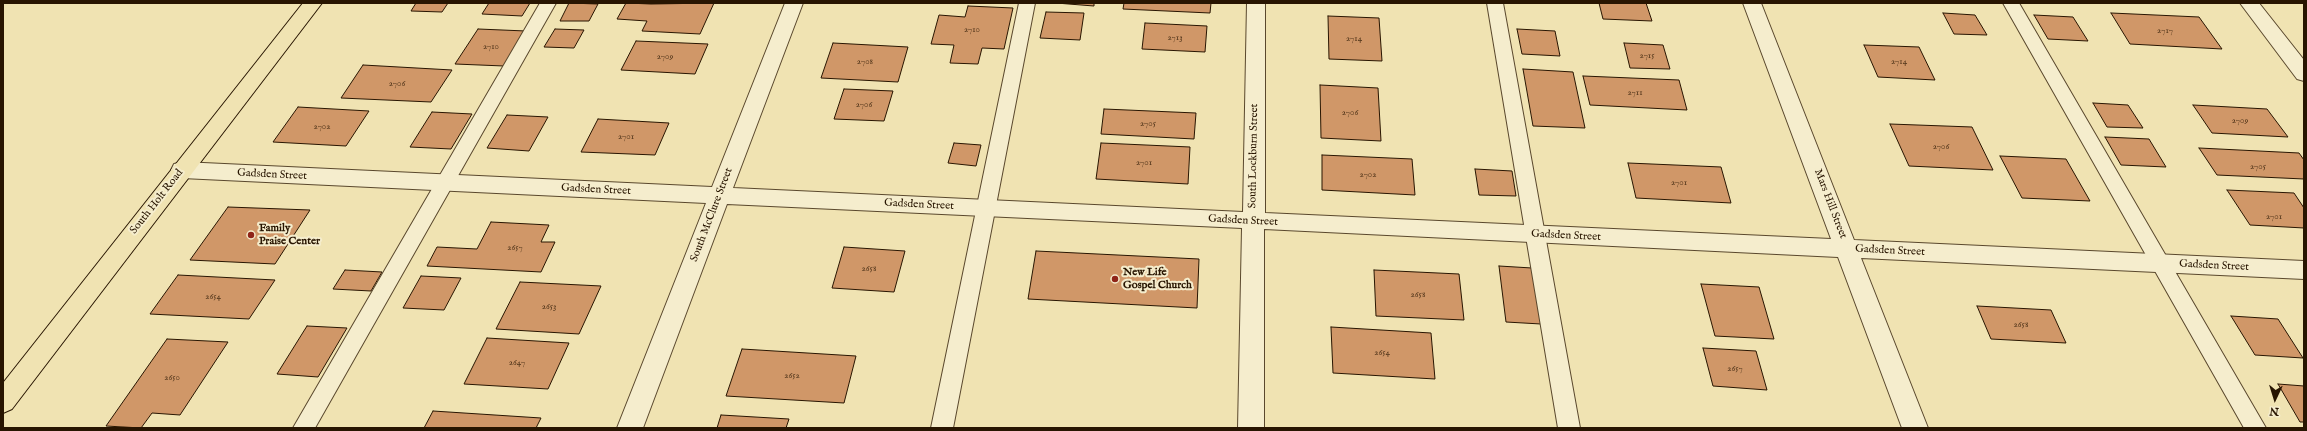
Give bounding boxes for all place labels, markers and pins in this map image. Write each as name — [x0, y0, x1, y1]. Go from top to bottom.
place label: Family Praise Center — [259, 222, 320, 248]
marker: Family Praise Center — [246, 230, 256, 240]
place label: New Life Gospel Church — [1123, 266, 1192, 292]
marker: New Life Gospel Church — [1110, 274, 1120, 284]

